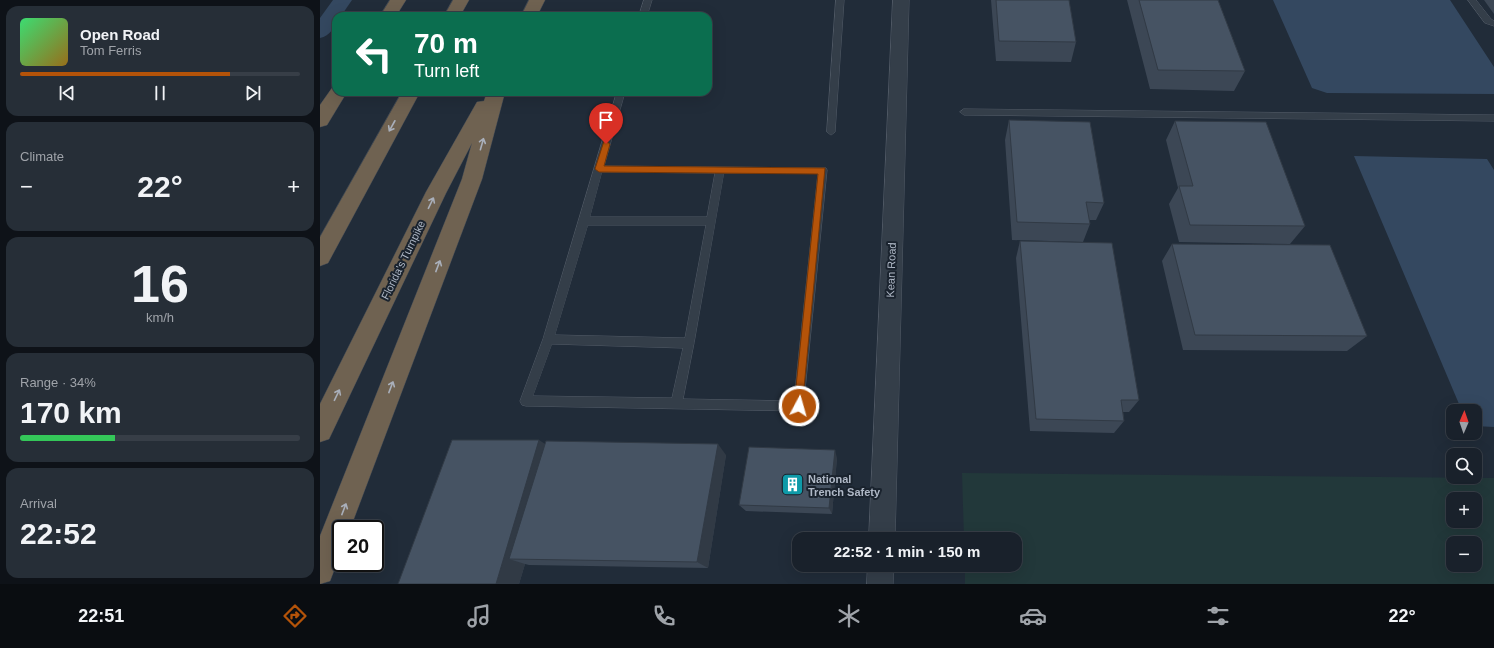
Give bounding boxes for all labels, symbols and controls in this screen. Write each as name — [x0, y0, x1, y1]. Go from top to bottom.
text: Open Road — [80, 26, 160, 43]
icon: left — [348, 28, 400, 80]
text: 70 m — [414, 28, 478, 59]
text: Tom Ferris — [80, 43, 141, 58]
text: Turn left — [414, 61, 479, 81]
icon: previous — [56, 82, 78, 104]
icon: pause — [149, 82, 171, 104]
icon: next — [242, 82, 264, 104]
pin — [589, 103, 623, 144]
icon: arrive — [595, 109, 617, 131]
one-way arrow — [387, 120, 395, 132]
one-way arrow — [479, 138, 486, 151]
text: Climate — [20, 149, 64, 164]
text: 22° — [137, 170, 183, 203]
text: − — [20, 174, 33, 199]
text: + — [287, 174, 300, 199]
one-way arrow — [428, 197, 435, 209]
street label: Florida's Turnpike — [379, 219, 427, 301]
street label: Kean Road — [884, 242, 898, 298]
text: 16 — [131, 255, 189, 313]
one-way arrow — [435, 261, 442, 273]
text: km/h — [146, 310, 174, 325]
text: Range · 34% — [20, 375, 96, 390]
one-way arrow — [387, 382, 395, 394]
position arrow — [778, 385, 820, 427]
one-way arrow — [334, 390, 341, 402]
text: 170 km — [20, 396, 122, 429]
north arrow — [1446, 404, 1482, 440]
map controls — [1446, 404, 1482, 572]
button: search — [1446, 448, 1482, 484]
building icon: National Trench Safety — [779, 472, 805, 498]
place label: National Trench Safety — [808, 473, 881, 498]
button: + — [1446, 492, 1482, 528]
text: Arrival — [20, 496, 57, 511]
one-way arrow — [340, 503, 348, 515]
text: 22:52 — [20, 517, 97, 550]
speed limit sign: 20 — [332, 520, 384, 572]
button: − — [1446, 536, 1482, 572]
text: 22:52 · 1 min · 150 m — [834, 543, 980, 560]
icon: directions — [281, 602, 309, 630]
icon: music — [465, 602, 493, 630]
icon: phone — [650, 602, 678, 630]
icon: climate — [835, 602, 863, 630]
icon: car — [1019, 602, 1047, 630]
icon: filters — [1204, 602, 1232, 630]
text: 22:51 — [78, 606, 124, 626]
text: 22° — [1388, 606, 1416, 626]

